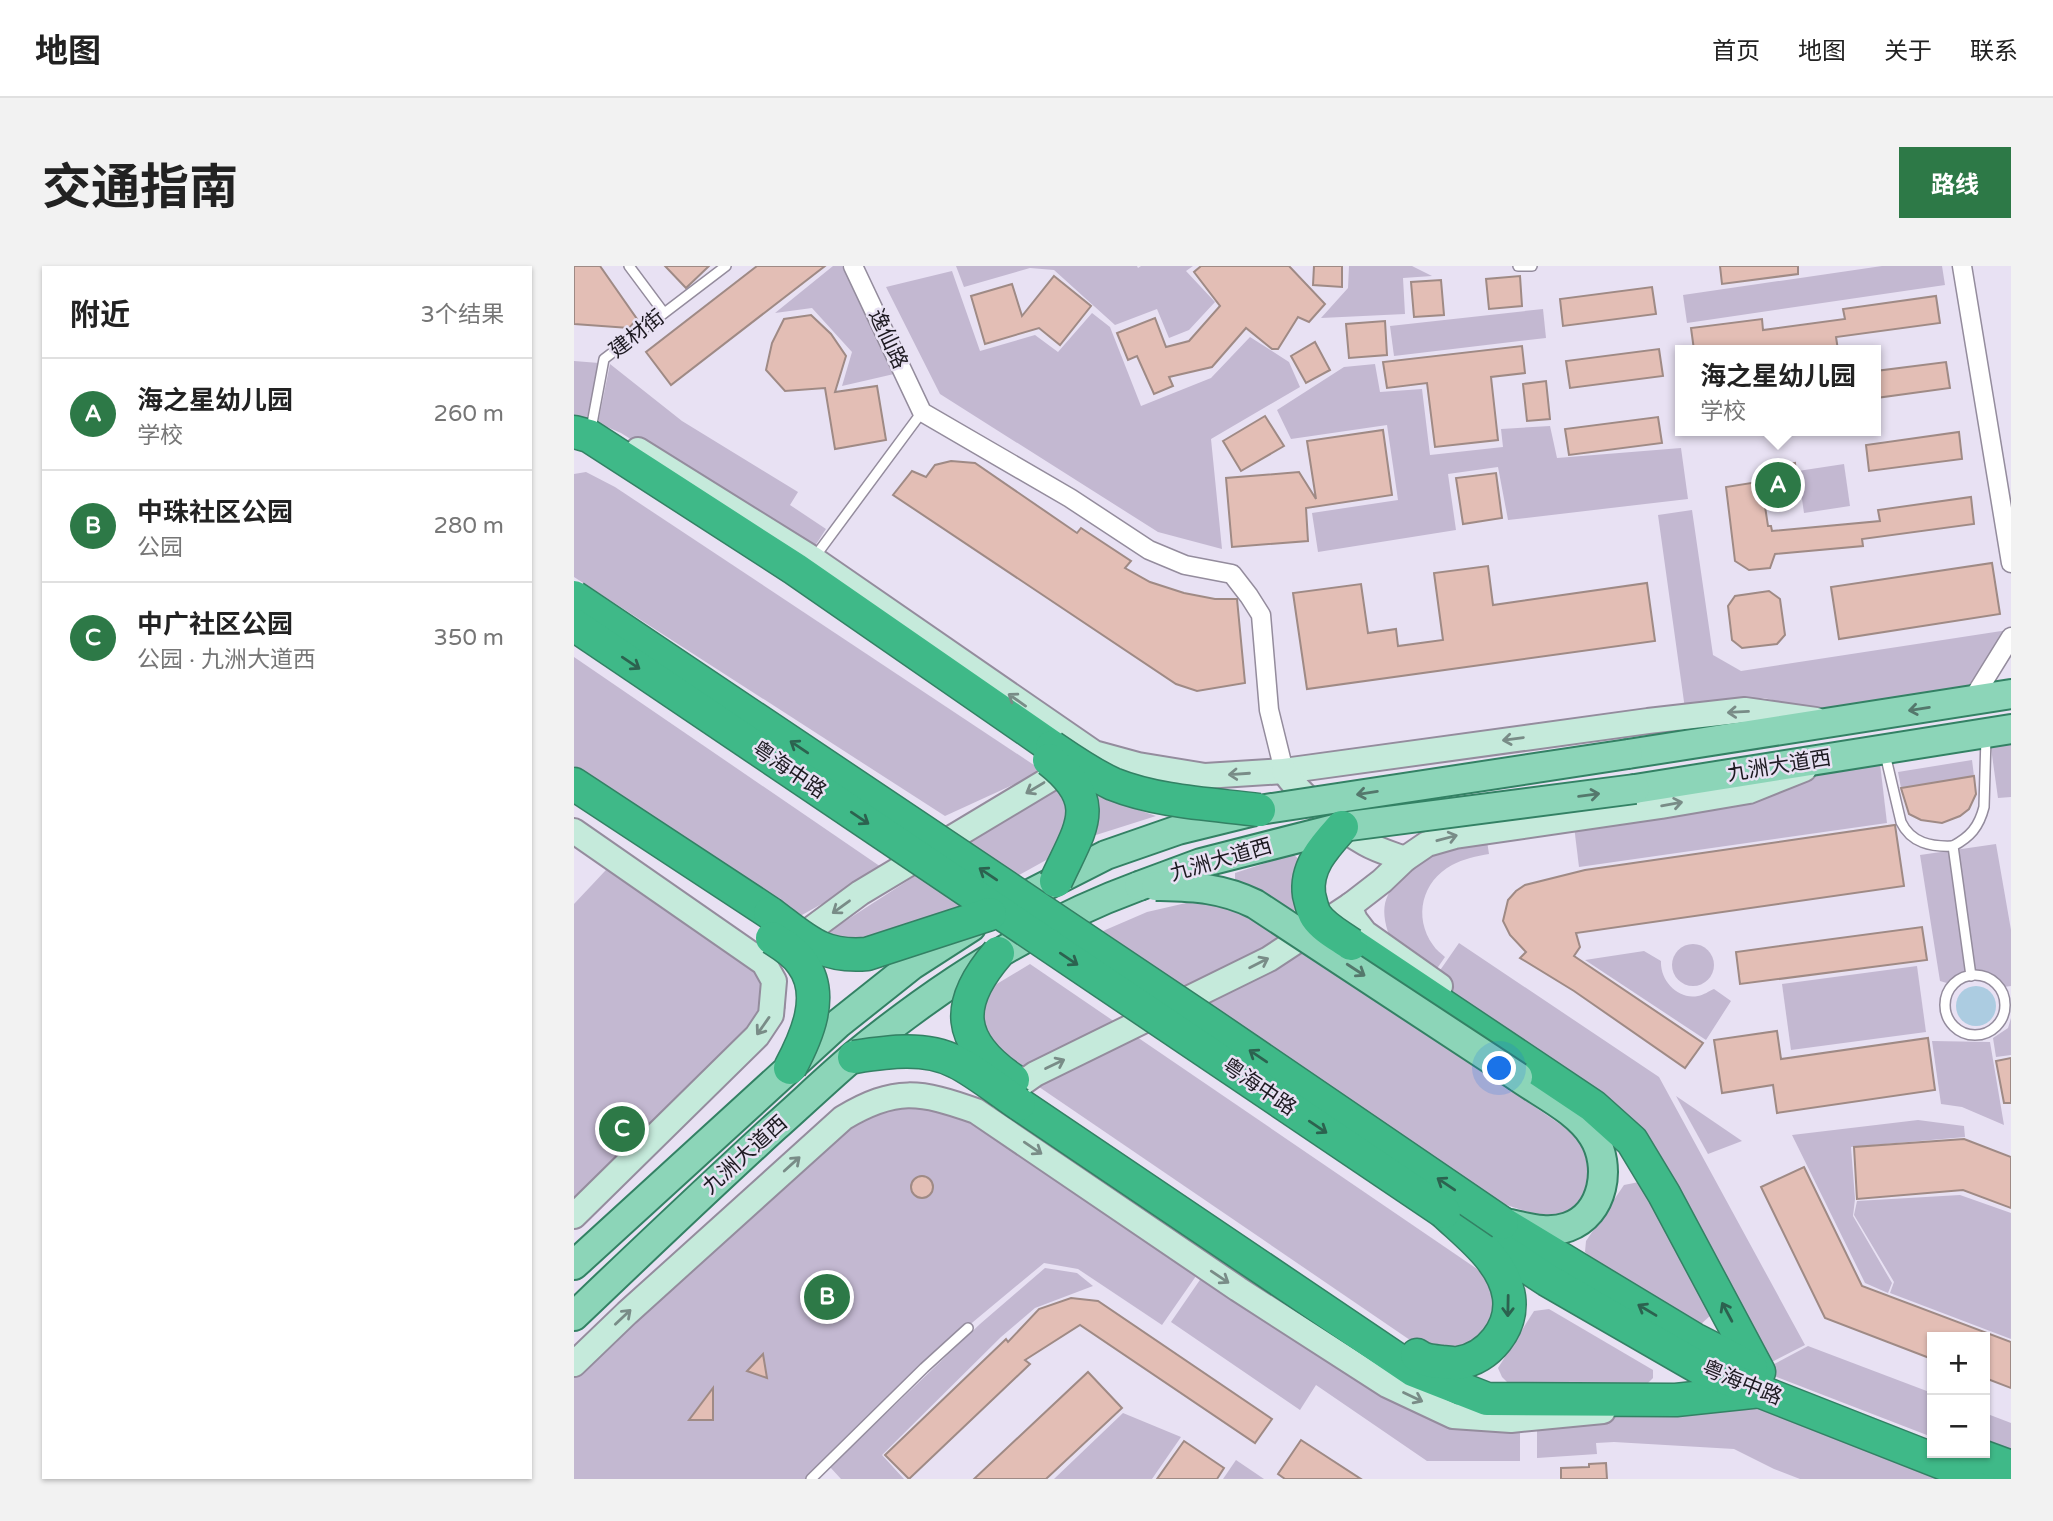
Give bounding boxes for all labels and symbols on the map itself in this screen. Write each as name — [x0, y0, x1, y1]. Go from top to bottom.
street label: 建材街 — [604, 305, 670, 363]
street label: 逸仙路 — [863, 305, 913, 373]
pin: A — [1755, 459, 1801, 511]
one-way arrow — [620, 656, 640, 670]
one-way arrow — [1008, 693, 1027, 707]
one-way arrow — [1908, 702, 1931, 715]
one-way arrow — [1727, 705, 1750, 718]
one-way arrow — [1502, 733, 1525, 746]
street label: 粤海中路 — [747, 736, 831, 804]
one-way arrow — [790, 740, 809, 754]
street label: 九洲大道西 — [1725, 745, 1833, 787]
one-way arrow — [1227, 767, 1250, 780]
one-way arrow — [1026, 781, 1046, 795]
one-way arrow — [1356, 787, 1379, 800]
one-way arrow — [1577, 788, 1600, 801]
one-way arrow — [1660, 797, 1683, 810]
one-way arrow — [850, 810, 869, 825]
one-way arrow — [1435, 831, 1458, 844]
street label: 九洲大道西 — [1167, 834, 1275, 886]
one-way arrow — [979, 867, 998, 881]
one-way arrow — [832, 899, 851, 914]
one-way arrow — [1058, 952, 1078, 966]
one-way arrow — [1248, 956, 1269, 970]
one-way arrow — [1346, 963, 1365, 978]
one-way arrow — [756, 1016, 770, 1035]
one-way arrow — [1249, 1049, 1268, 1063]
your location — [1482, 1051, 1516, 1085]
street label: 粤海中路 — [1217, 1053, 1301, 1121]
one-way arrow — [1044, 1057, 1065, 1070]
pin: C — [599, 1103, 645, 1155]
street label: 九洲大道西 — [698, 1111, 792, 1199]
one-way arrow — [1308, 1120, 1327, 1134]
one-way arrow — [1023, 1141, 1042, 1155]
one-way arrow — [783, 1156, 801, 1172]
one-way arrow — [1437, 1177, 1456, 1191]
one-way arrow — [1210, 1270, 1230, 1284]
pin: B — [804, 1271, 850, 1323]
one-way arrow — [1501, 1294, 1514, 1317]
one-way arrow — [1720, 1302, 1733, 1323]
one-way arrow — [1637, 1303, 1657, 1317]
one-way arrow — [615, 1308, 632, 1325]
street label: 粤海中路 — [1698, 1356, 1786, 1410]
one-way arrow — [1402, 1391, 1423, 1404]

